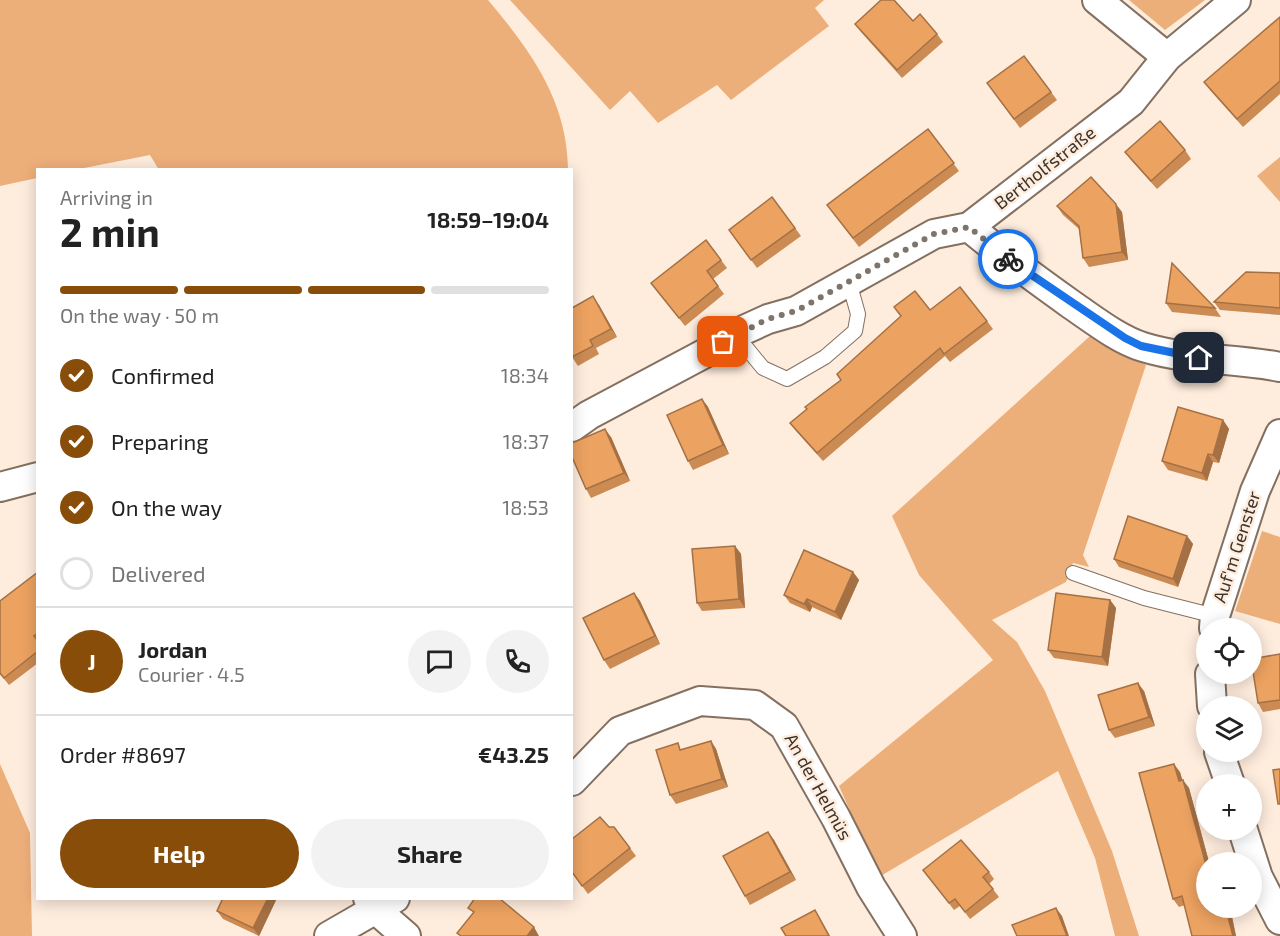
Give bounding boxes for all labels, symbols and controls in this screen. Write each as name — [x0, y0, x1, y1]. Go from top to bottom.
street label: Bertholfstraße — [989, 121, 1099, 214]
text: Arriving in — [60, 185, 153, 209]
text: 18:59–19:04 — [427, 206, 549, 232]
text: 2 min — [60, 208, 160, 255]
courier — [978, 229, 1038, 289]
icon: bike — [992, 243, 1025, 276]
text: On the way · 50 m — [60, 303, 219, 327]
pin — [697, 316, 748, 367]
icon: bag — [706, 325, 739, 358]
pin — [1173, 332, 1224, 383]
icon: home — [1182, 341, 1215, 374]
icon: check — [60, 359, 93, 392]
text: Confirmed — [111, 362, 215, 388]
text: 18:34 — [501, 363, 549, 387]
icon: check — [60, 425, 93, 458]
text: Preparing — [111, 428, 209, 454]
text: 18:37 — [503, 429, 549, 453]
street label: Auf'm Genster — [1208, 488, 1264, 605]
icon: check — [60, 491, 93, 524]
text: On the way — [111, 494, 222, 520]
text: 18:53 — [502, 495, 549, 519]
text: Delivered — [111, 560, 206, 586]
map controls — [1196, 618, 1262, 918]
button: locate — [1196, 618, 1262, 684]
button: chat — [408, 630, 471, 693]
button: phone — [486, 630, 549, 693]
text: Jordan — [138, 636, 207, 662]
text: J — [87, 648, 96, 674]
text: Courier · 4.5 — [138, 662, 245, 686]
button: layers — [1196, 696, 1262, 762]
street label: An der Helmüs — [780, 729, 857, 844]
text: Order #8697 — [60, 741, 186, 767]
text: €43.25 — [478, 741, 549, 767]
button: + — [1196, 774, 1262, 840]
button: Help — [60, 819, 299, 888]
button: Share — [311, 819, 549, 888]
button: − — [1196, 852, 1262, 918]

